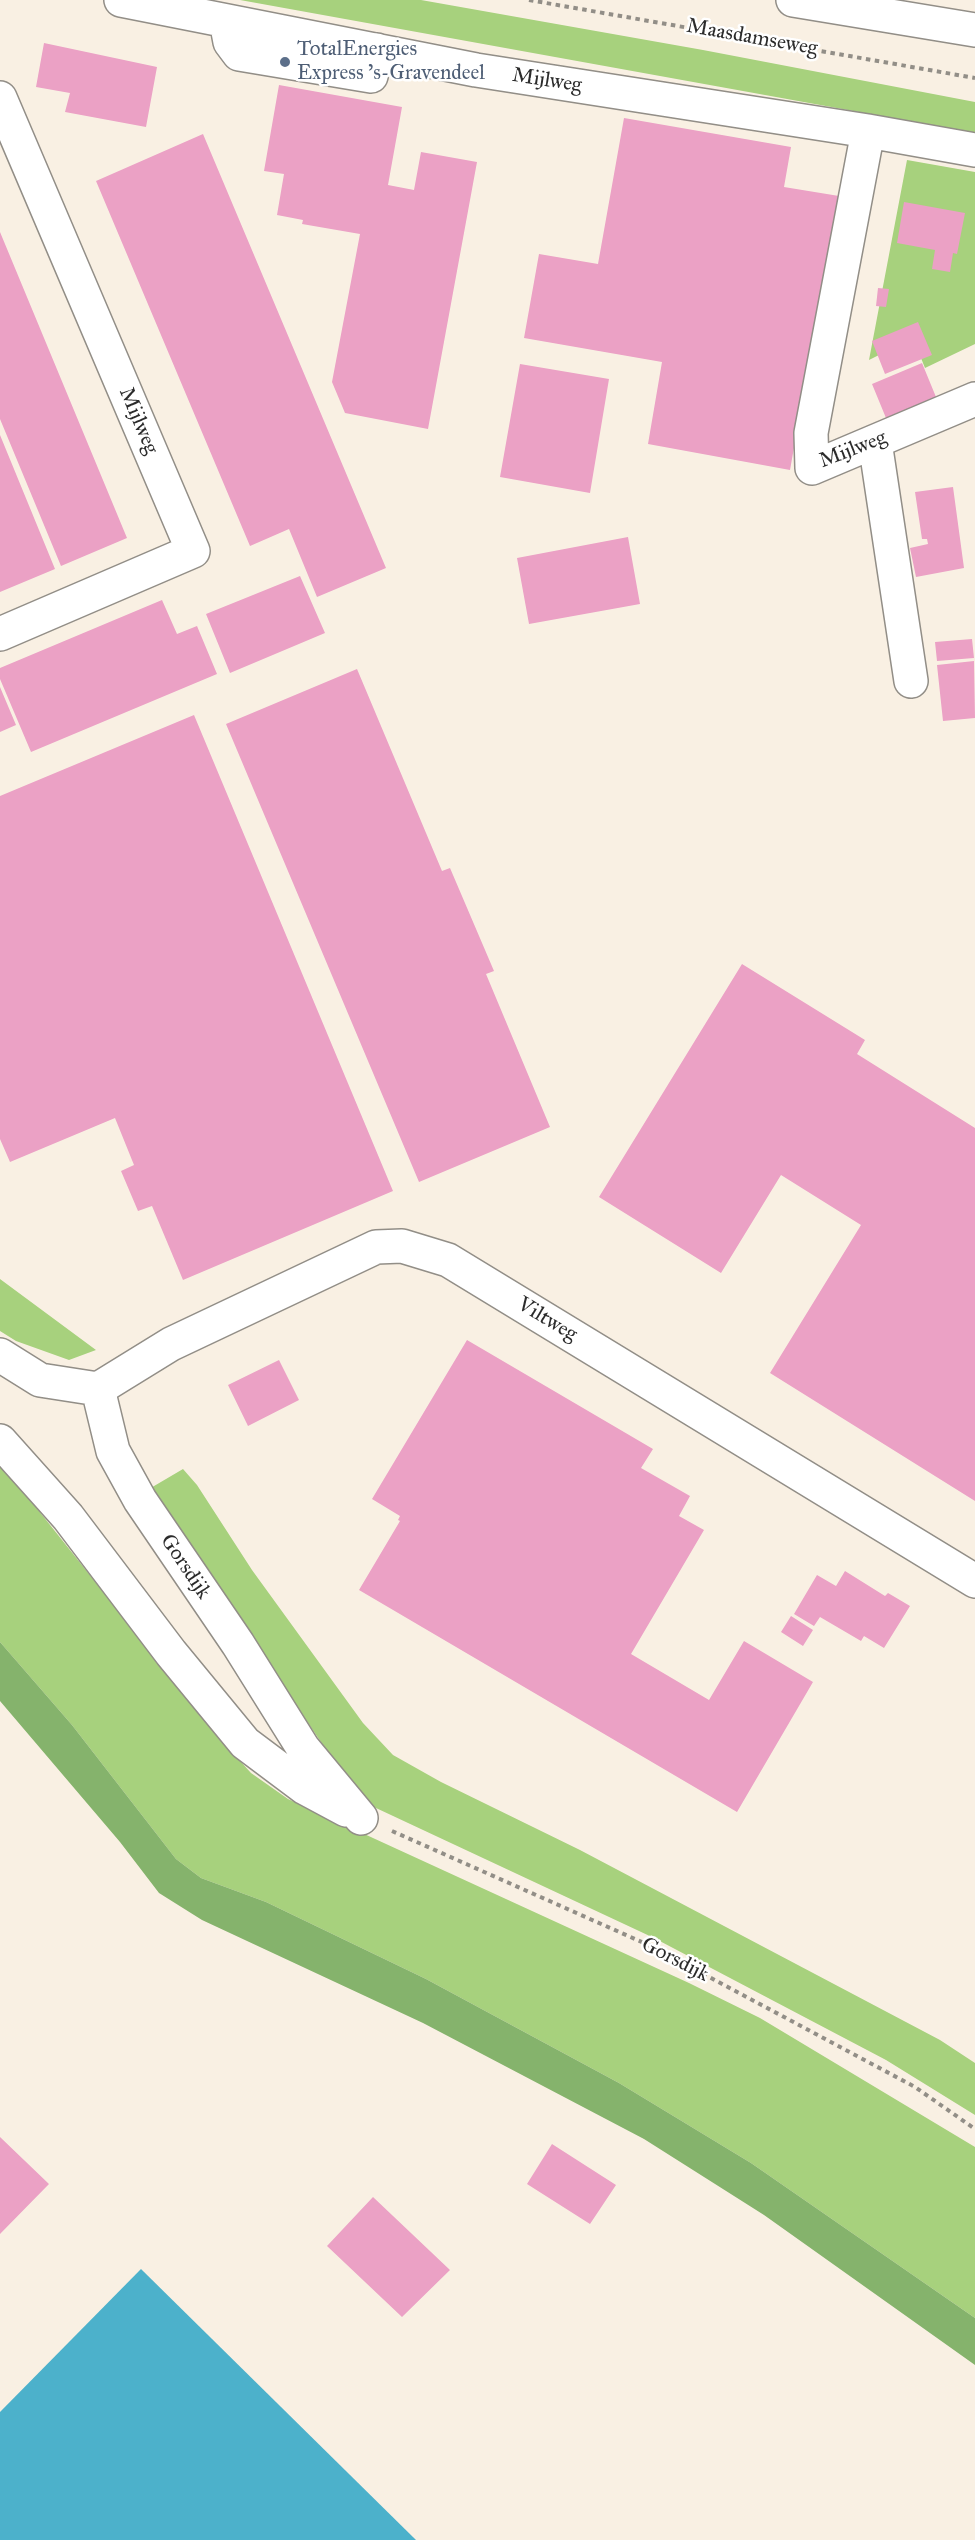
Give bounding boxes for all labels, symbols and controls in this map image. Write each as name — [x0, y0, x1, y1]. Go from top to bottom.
street label: Maasdamseweg — [685, 14, 819, 62]
place label: TotalEnergies Express 's-Gravendeel — [297, 37, 485, 87]
marker: TotalEnergies Express 's-Gravendeel — [278, 55, 292, 69]
street label: Mijlweg — [510, 63, 584, 99]
street label: Mijlweg — [113, 384, 163, 458]
street label: Mijlweg — [816, 426, 890, 474]
street label: Viltweg — [512, 1292, 582, 1348]
street label: Gorsdijk — [154, 1530, 216, 1604]
street label: Gorsdijk — [637, 1932, 713, 1988]

